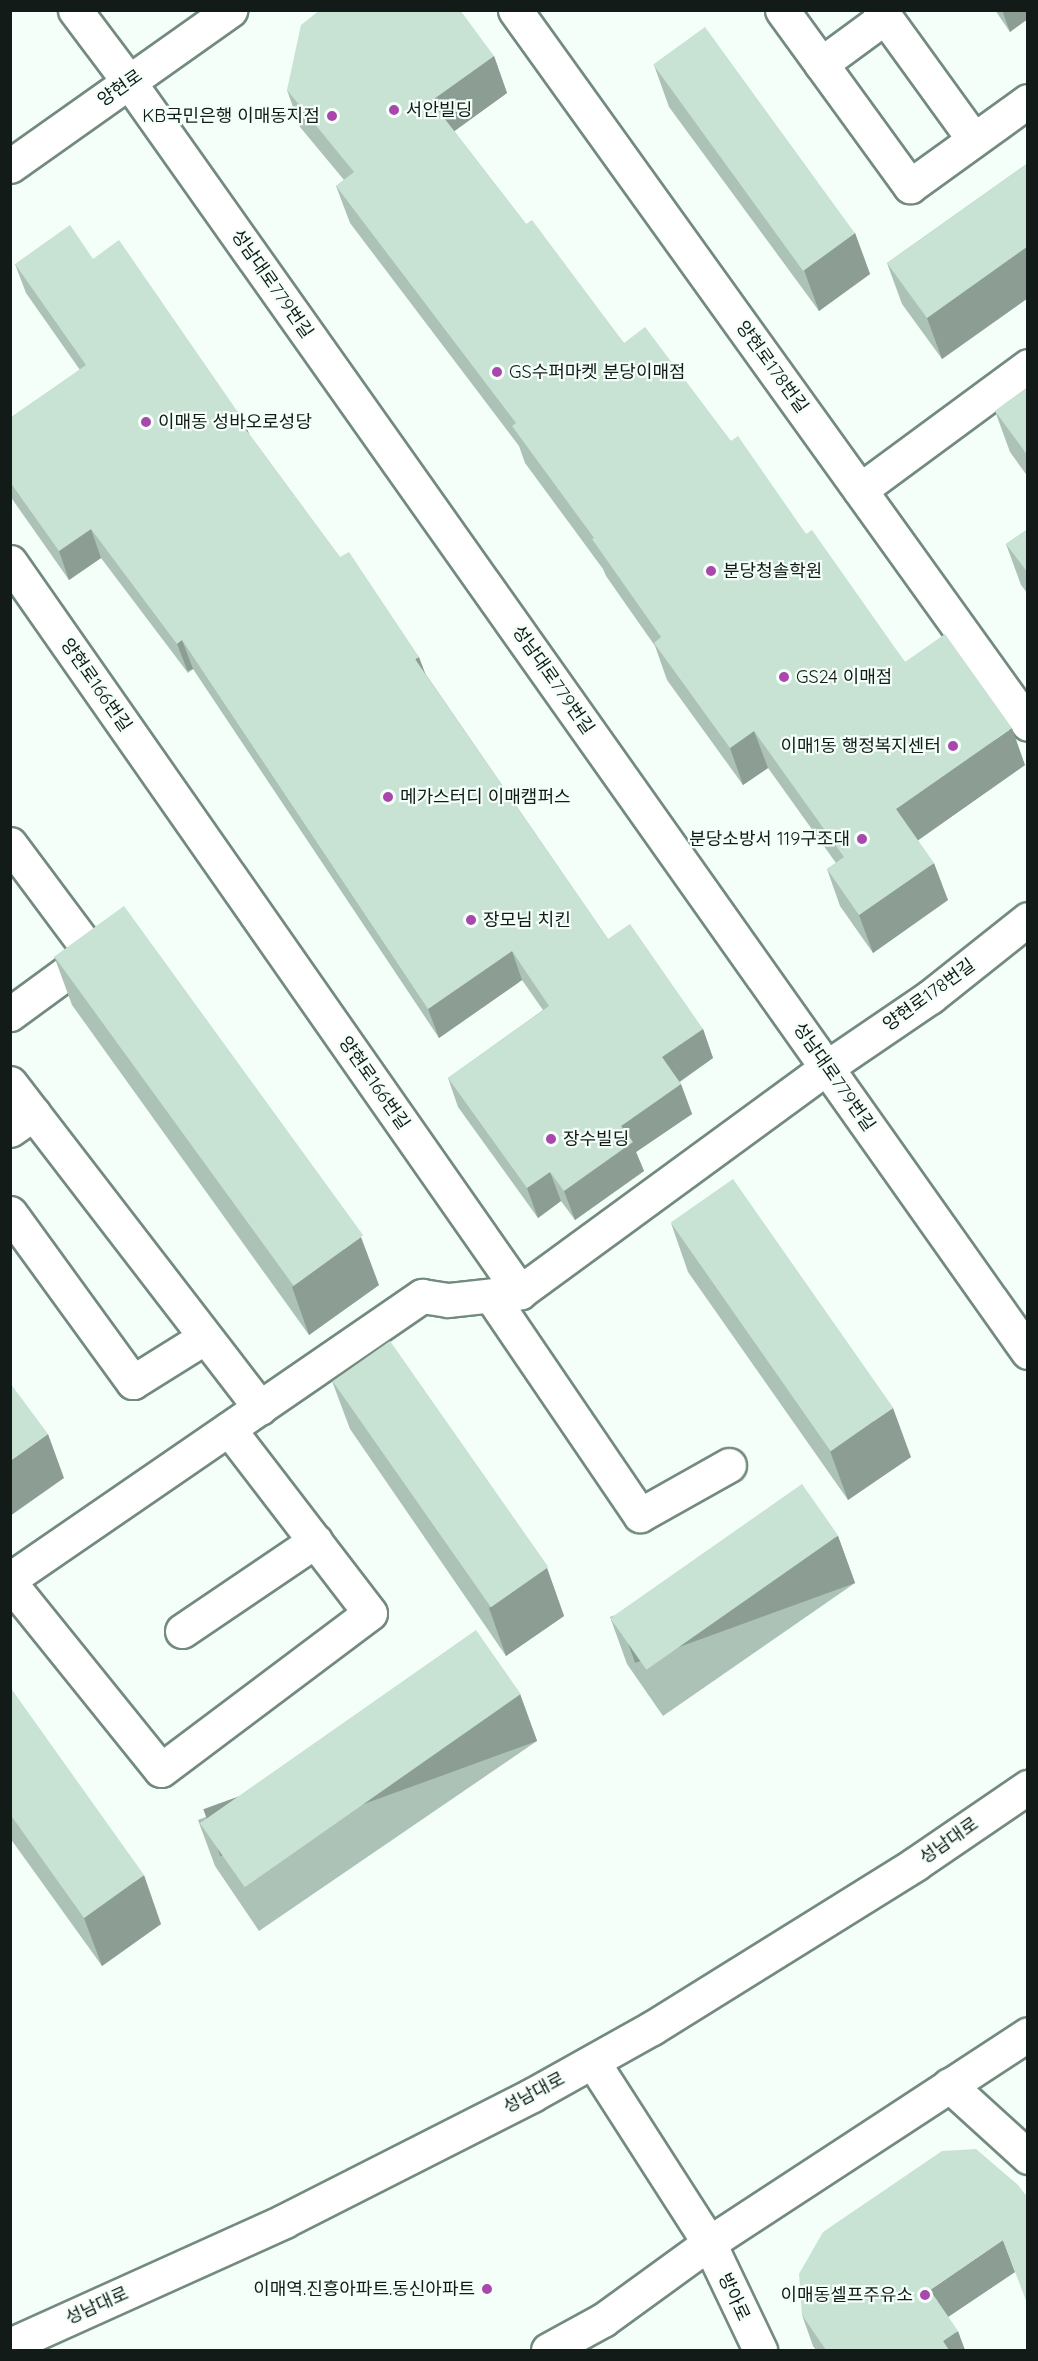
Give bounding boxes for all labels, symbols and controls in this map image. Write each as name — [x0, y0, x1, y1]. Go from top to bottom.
street label: 양현로 — [93, 65, 147, 111]
place label: 서안빌딩 — [406, 99, 472, 121]
marker: 서안빌딩 — [387, 103, 401, 117]
place label: KB국민은행 이매동지점 — [142, 105, 320, 127]
marker: KB국민은행 이매동지점 — [325, 109, 339, 123]
street label: 성남대로779번길 — [226, 225, 318, 343]
street label: 양현로178번길 — [731, 317, 813, 417]
place label: GS수퍼마켓 분당이매점 — [509, 361, 686, 383]
marker: GS수퍼마켓 분당이매점 — [490, 365, 504, 379]
place label: 이매동 성바오로성당 — [158, 411, 312, 433]
marker: 이매동 성바오로성당 — [139, 415, 153, 429]
place label: 분당청솔학원 — [723, 560, 822, 582]
marker: 분당청솔학원 — [704, 564, 718, 578]
street label: 성남대로779번길 — [507, 621, 599, 739]
street label: 양현로166번길 — [56, 634, 136, 736]
place label: GS24 이매점 — [796, 666, 892, 688]
marker: GS24 이매점 — [777, 670, 791, 684]
place label: 이매1동 행정복지센터 — [780, 735, 941, 757]
marker: 이매1동 행정복지센터 — [946, 739, 960, 753]
place label: 메가스터디 이매캠퍼스 — [400, 786, 571, 808]
marker: 메가스터디 이매캠퍼스 — [381, 790, 395, 804]
place label: 분당소방서 119구조대 — [689, 828, 850, 850]
marker: 분당소방서 119구조대 — [855, 832, 869, 846]
place label: 장모님 치킨 — [483, 909, 571, 931]
marker: 장모님 치킨 — [464, 913, 478, 927]
street label: 양현로178번길 — [879, 954, 979, 1036]
street label: 성남대로779번길 — [788, 1018, 880, 1136]
street label: 양현로166번길 — [334, 1032, 414, 1134]
place label: 장수빌딩 — [563, 1128, 629, 1150]
marker: 장수빌딩 — [544, 1132, 558, 1146]
street label: 성남대로 — [916, 1813, 982, 1869]
street label: 성남대로 — [500, 2068, 568, 2118]
street label: 방아로 — [714, 2270, 754, 2324]
place label: 이매역.진흥아파트.동신아파트 — [253, 2278, 475, 2300]
marker: 이매역.진흥아파트.동신아파트 — [480, 2282, 494, 2296]
street label: 성남대로 — [62, 2283, 132, 2329]
place label: 이매동셀프주유소 — [781, 2284, 913, 2306]
marker: 이매동셀프주유소 — [918, 2288, 932, 2302]

